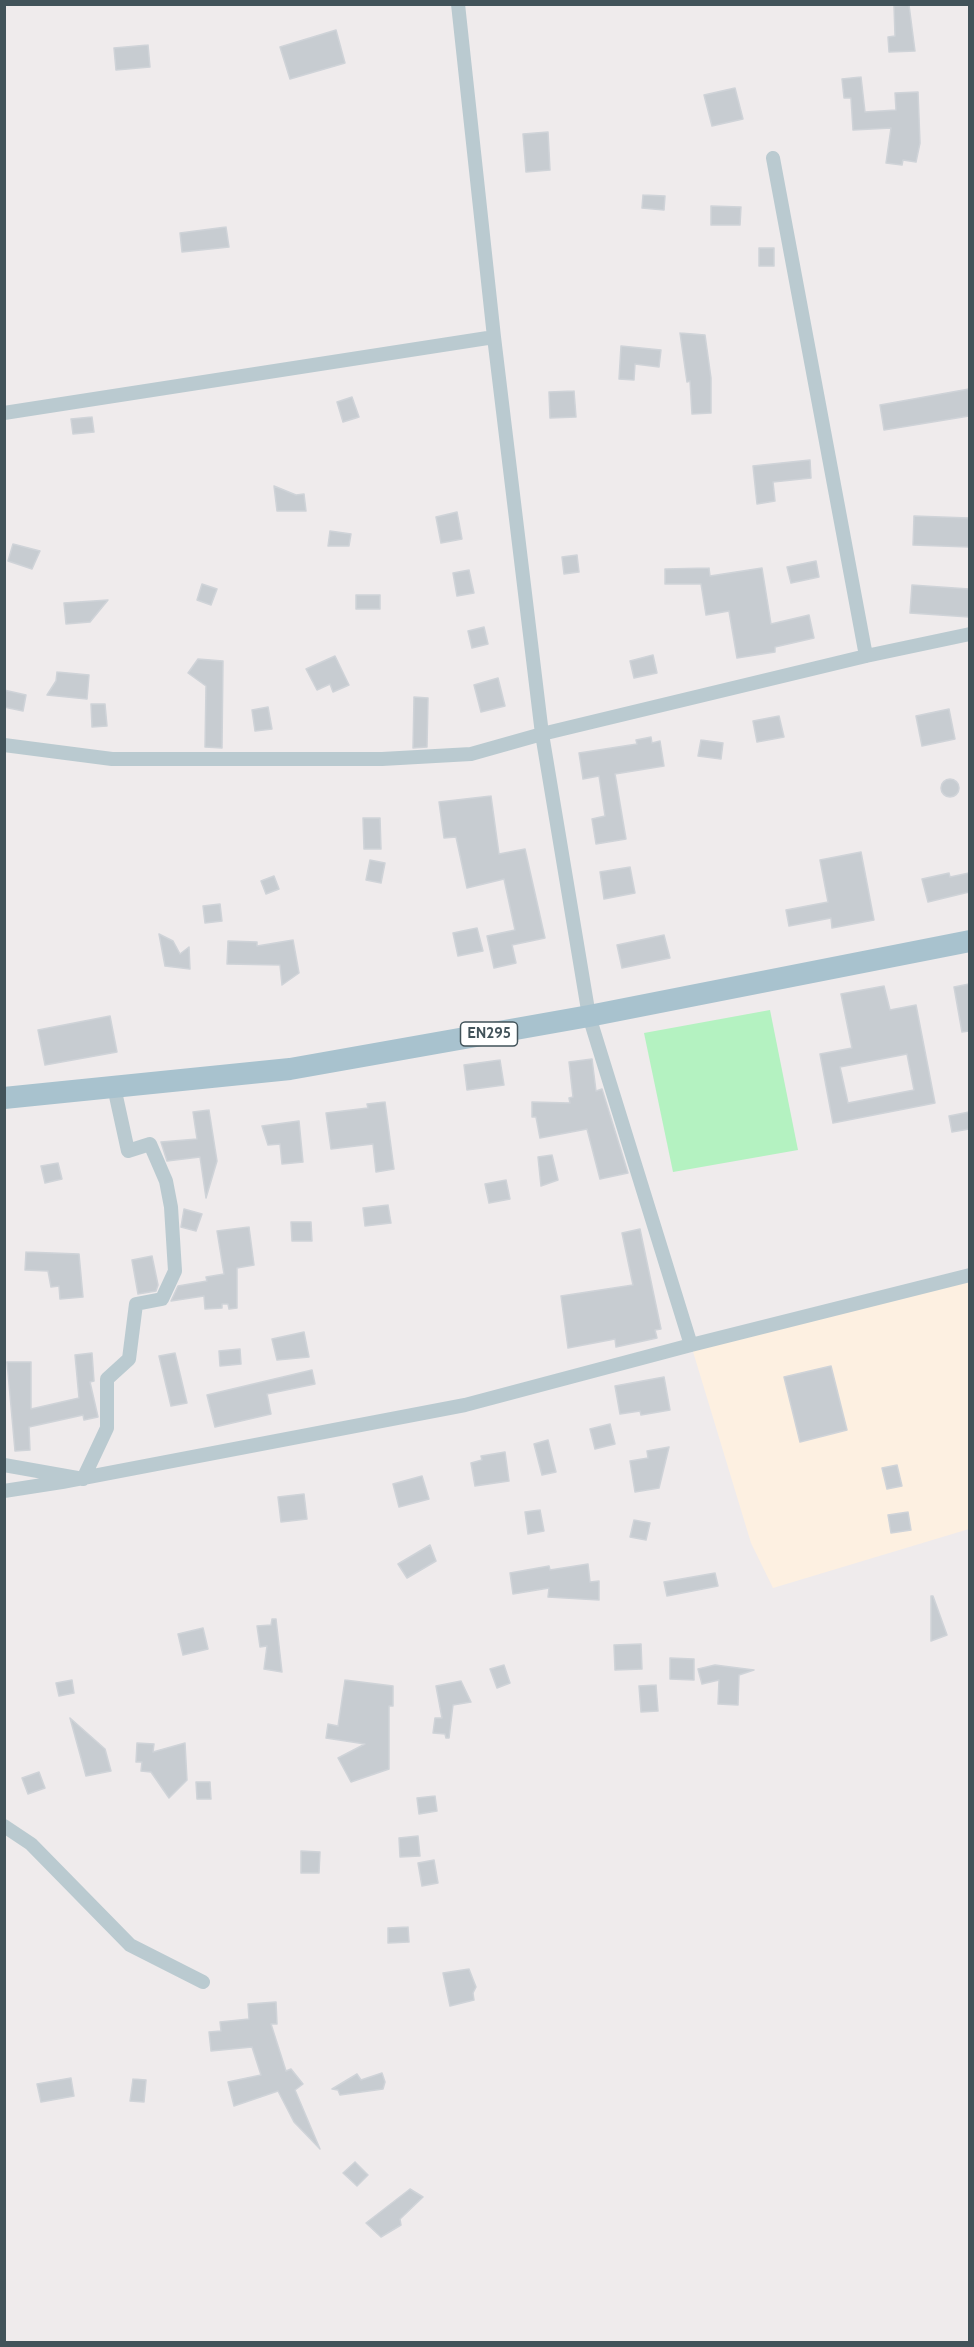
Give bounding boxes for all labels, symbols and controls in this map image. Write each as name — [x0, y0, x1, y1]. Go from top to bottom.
road number: EN295 — [460, 1022, 518, 1046]

